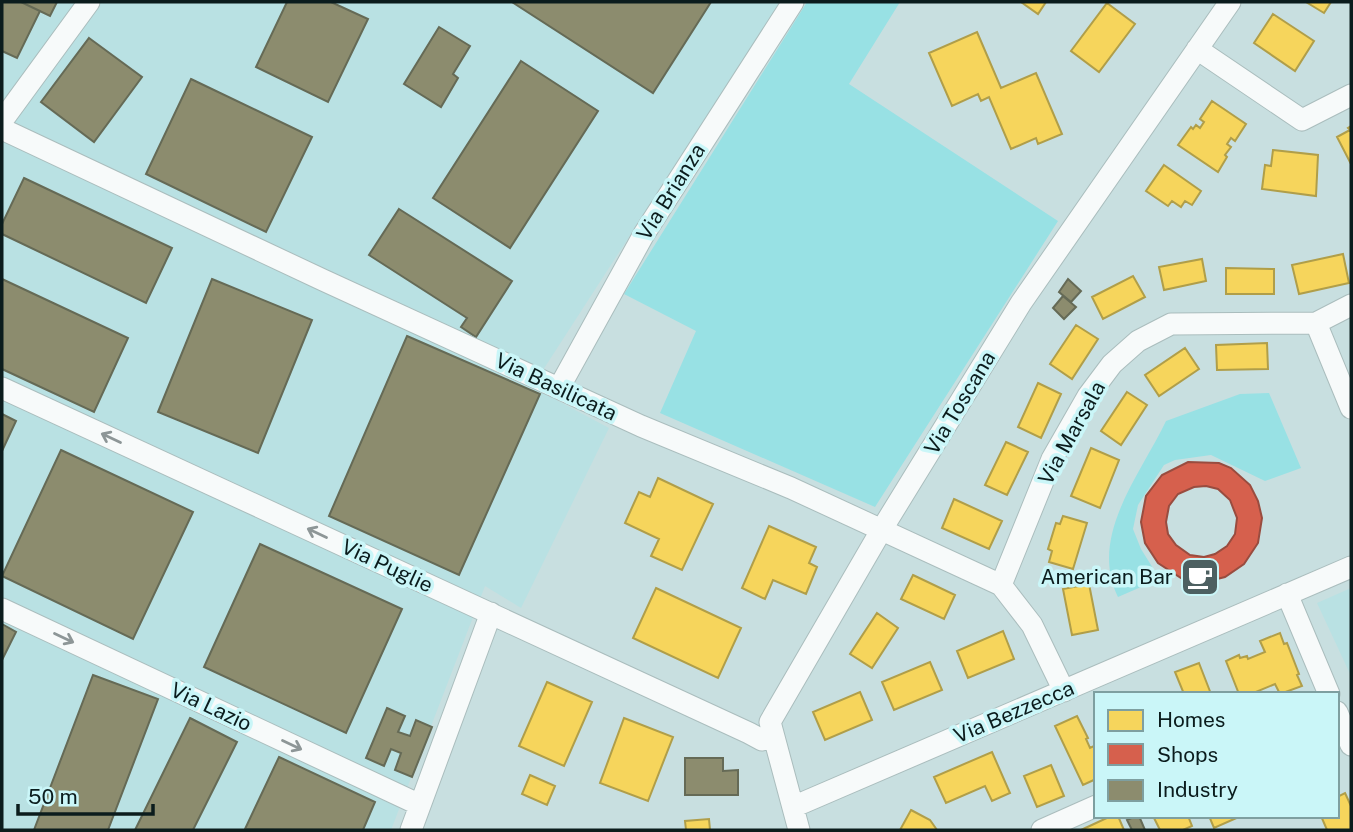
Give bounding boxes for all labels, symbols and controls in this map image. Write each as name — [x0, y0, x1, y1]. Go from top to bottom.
street label: Via Brianza — [631, 139, 710, 245]
street label: Via Basilicata — [491, 347, 621, 426]
street label: Via Toscana — [919, 347, 1000, 459]
street label: Via Marsala — [1033, 377, 1110, 489]
one-way arrow — [101, 431, 122, 444]
one-way arrow — [307, 526, 328, 539]
street label: Via Puglie — [338, 534, 437, 598]
cafe icon: American Bar — [1179, 556, 1221, 598]
place label: American Bar — [1041, 564, 1173, 589]
one-way arrow — [52, 632, 74, 645]
street label: Via Bezzecca — [950, 675, 1078, 748]
street label: Via Lazio — [167, 677, 256, 736]
legend — [1094, 692, 1339, 818]
text: Homes — [1157, 707, 1225, 732]
one-way arrow — [281, 739, 302, 752]
text: Shops — [1157, 742, 1218, 767]
scale bar — [18, 772, 152, 816]
text: Industry — [1157, 777, 1238, 802]
text: 50 m — [28, 784, 78, 809]

